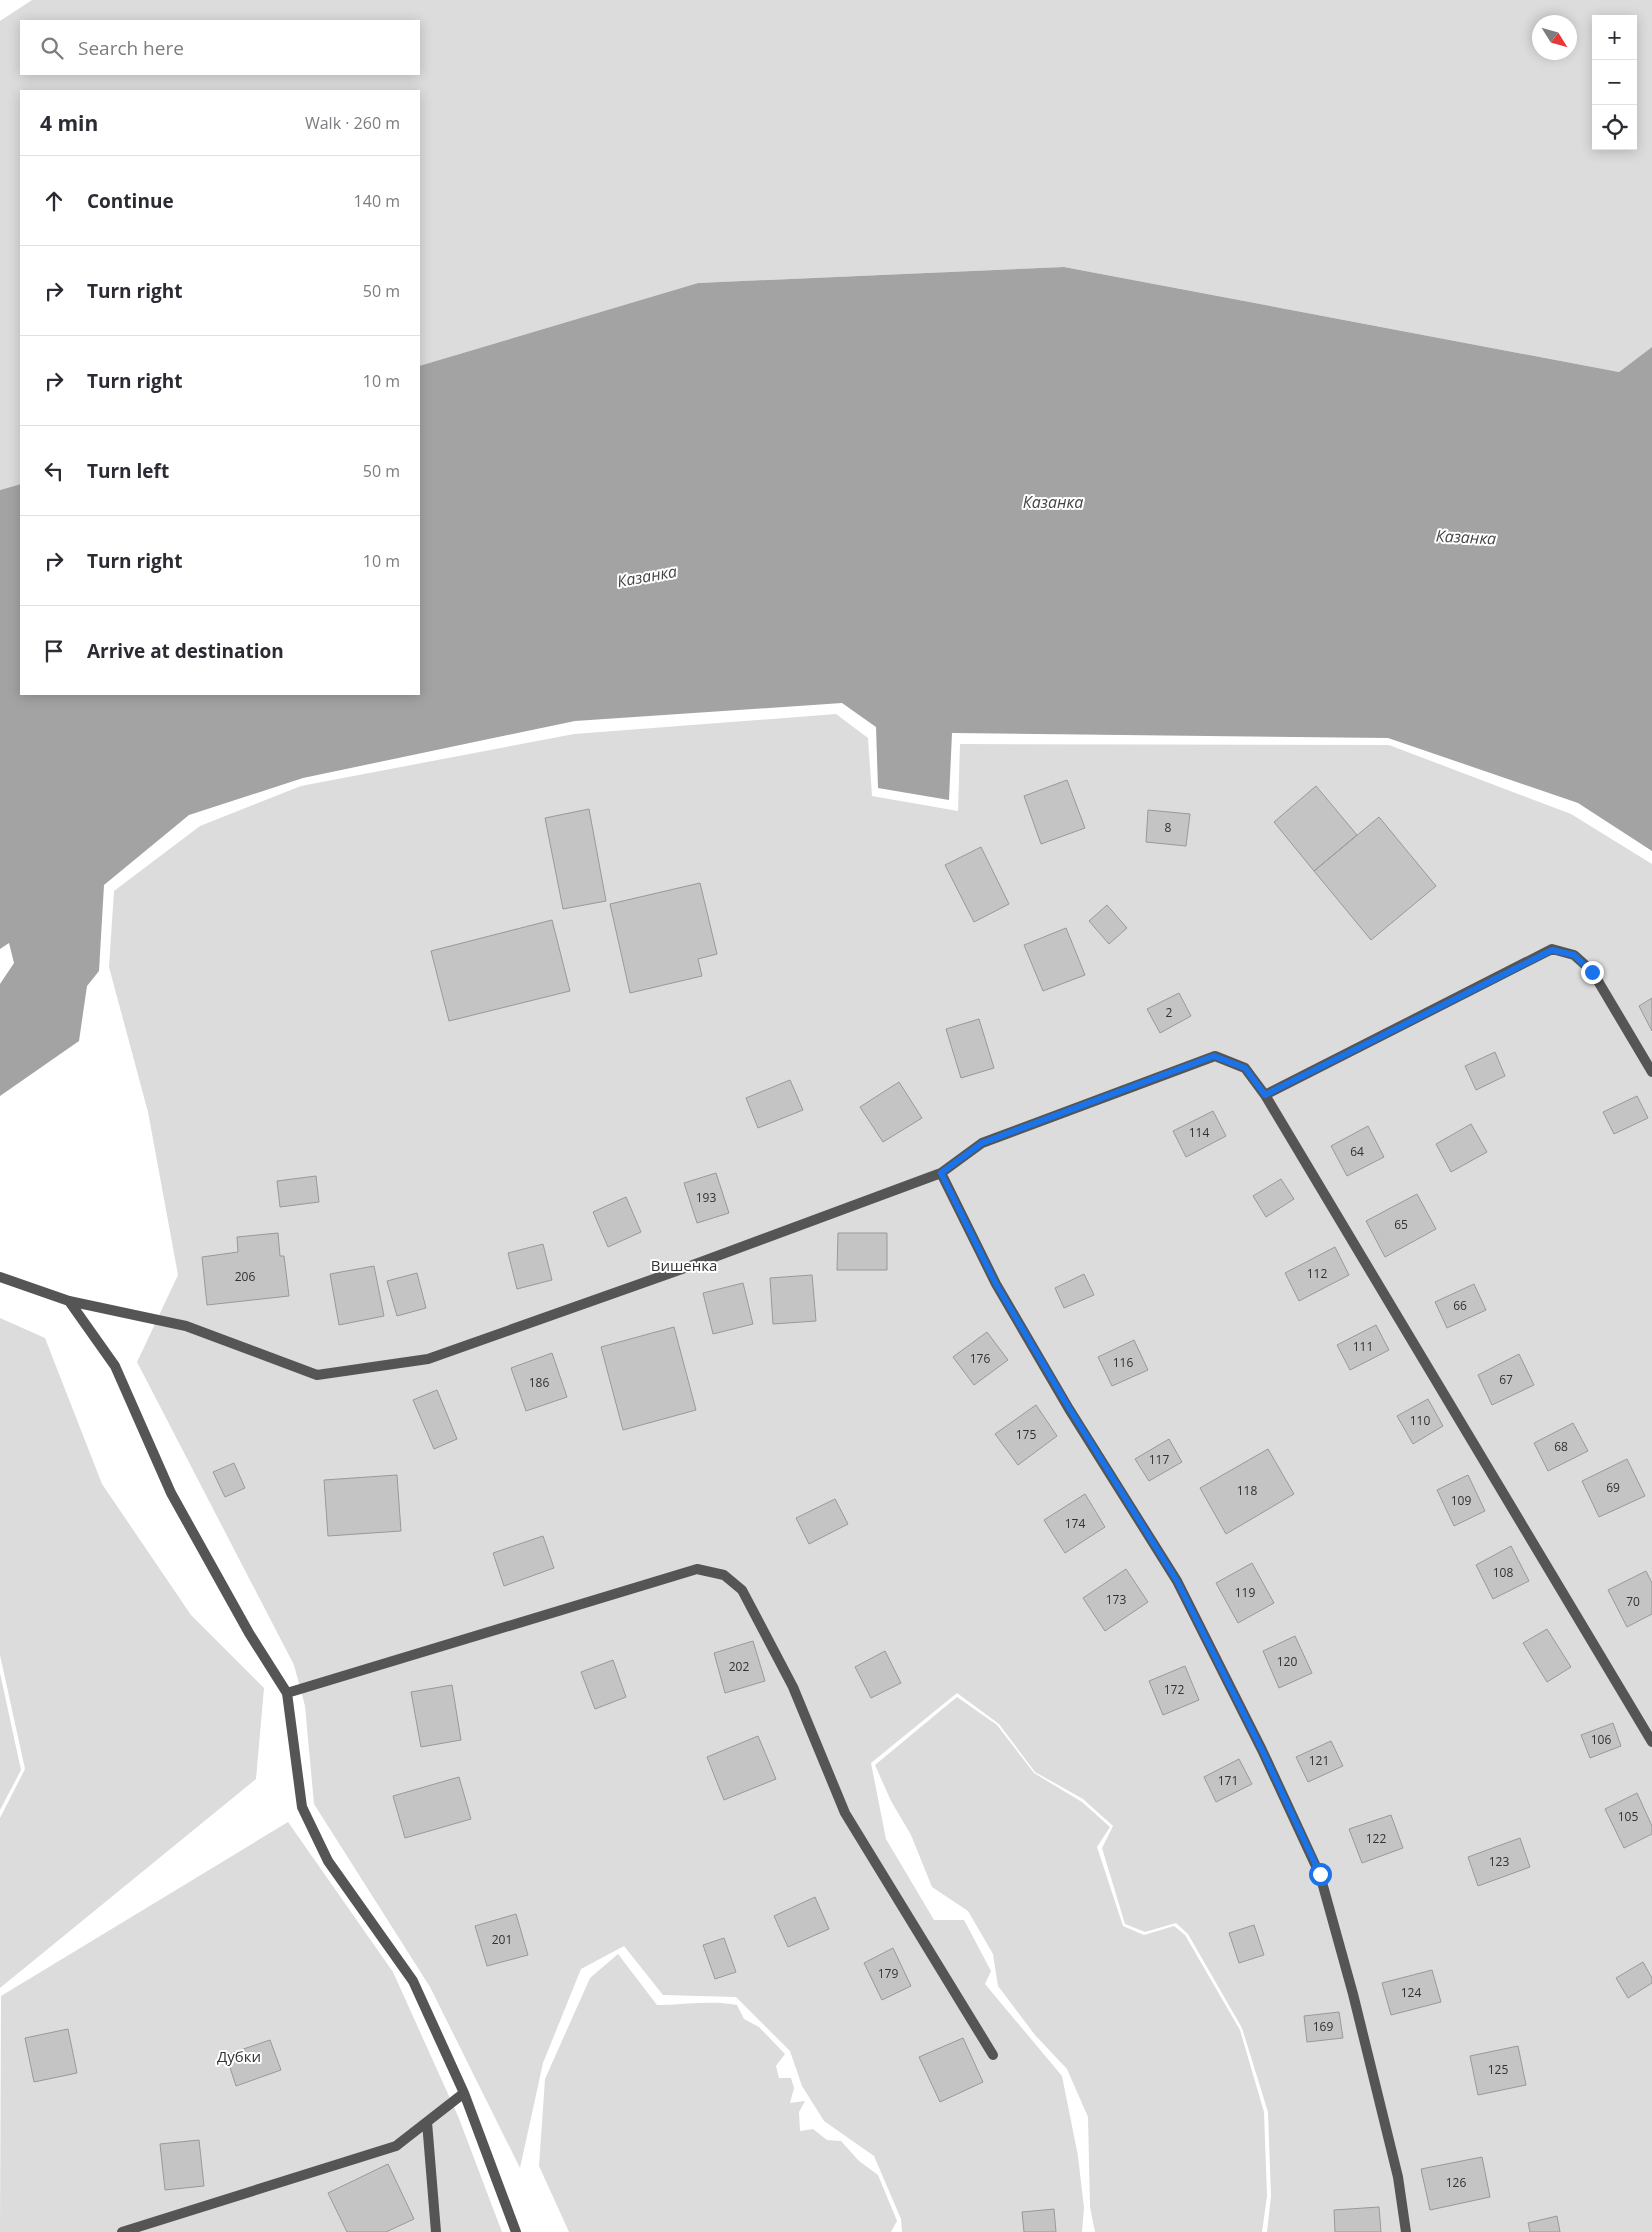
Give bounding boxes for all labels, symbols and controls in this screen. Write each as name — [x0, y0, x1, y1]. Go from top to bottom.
north arrow — [1532, 15, 1577, 60]
map controls — [1592, 15, 1637, 150]
button: + — [1592, 15, 1637, 60]
search box — [20, 20, 420, 75]
icon: search — [38, 34, 66, 62]
text: Search here — [78, 35, 184, 61]
button: − — [1592, 60, 1637, 105]
button: locate — [1592, 105, 1637, 150]
text: 4 min — [40, 109, 98, 137]
text: Walk · 260 m — [305, 112, 400, 134]
icon: ahead — [40, 187, 68, 215]
text: Continue — [87, 188, 174, 214]
text: 140 m — [354, 190, 400, 212]
icon: right — [40, 277, 68, 305]
text: Turn right — [87, 278, 182, 304]
text: 50 m — [363, 280, 400, 302]
icon: right — [40, 367, 68, 395]
text: Turn right — [87, 368, 182, 394]
text: 10 m — [363, 370, 400, 392]
icon: left — [40, 457, 68, 485]
text: Turn left — [87, 458, 169, 484]
text: 50 m — [363, 460, 400, 482]
water label: Казанка — [1023, 491, 1083, 513]
water label: Казанка — [1435, 524, 1497, 550]
icon: right — [40, 547, 68, 575]
text: Turn right — [87, 548, 182, 574]
text: 10 m — [363, 550, 400, 572]
water label: Казанка — [615, 560, 679, 592]
icon: arrive — [40, 637, 68, 665]
text: Arrive at destination — [87, 638, 284, 664]
house number: 8 — [1165, 819, 1172, 836]
route end — [1581, 961, 1604, 984]
house number: 2 — [1166, 1004, 1173, 1021]
house number: 114 — [1189, 1124, 1209, 1141]
house number: 64 — [1350, 1143, 1364, 1160]
house number: 193 — [696, 1189, 716, 1206]
house number: 65 — [1394, 1216, 1408, 1233]
park label: Вишенка — [651, 1255, 717, 1275]
house number: 112 — [1307, 1265, 1327, 1282]
house number: 206 — [235, 1268, 255, 1285]
house number: 66 — [1453, 1297, 1467, 1314]
house number: 111 — [1353, 1338, 1373, 1355]
house number: 176 — [970, 1350, 990, 1367]
house number: 116 — [1113, 1354, 1133, 1371]
house number: 67 — [1499, 1371, 1513, 1388]
house number: 186 — [529, 1374, 549, 1391]
house number: 110 — [1410, 1412, 1430, 1429]
house number: 175 — [1016, 1426, 1036, 1443]
house number: 68 — [1554, 1438, 1568, 1455]
house number: 117 — [1149, 1451, 1169, 1468]
house number: 69 — [1606, 1479, 1620, 1496]
house number: 118 — [1237, 1482, 1257, 1499]
house number: 109 — [1451, 1492, 1471, 1509]
house number: 174 — [1065, 1515, 1085, 1532]
house number: 108 — [1493, 1564, 1513, 1581]
house number: 119 — [1235, 1584, 1255, 1601]
house number: 173 — [1106, 1591, 1126, 1608]
house number: 70 — [1626, 1593, 1640, 1610]
house number: 120 — [1277, 1653, 1297, 1670]
house number: 202 — [729, 1658, 749, 1675]
house number: 172 — [1164, 1681, 1184, 1698]
house number: 106 — [1591, 1731, 1611, 1748]
house number: 121 — [1309, 1752, 1329, 1769]
house number: 171 — [1218, 1772, 1238, 1789]
house number: 105 — [1618, 1808, 1638, 1825]
house number: 122 — [1366, 1830, 1386, 1847]
house number: 123 — [1489, 1853, 1509, 1870]
route start — [1309, 1863, 1332, 1886]
house number: 201 — [492, 1931, 512, 1948]
house number: 179 — [878, 1965, 898, 1982]
house number: 124 — [1401, 1984, 1421, 2001]
house number: 169 — [1313, 2018, 1333, 2035]
park label: Дубки — [217, 2046, 261, 2066]
house number: 125 — [1488, 2061, 1508, 2078]
house number: 126 — [1446, 2174, 1466, 2191]

